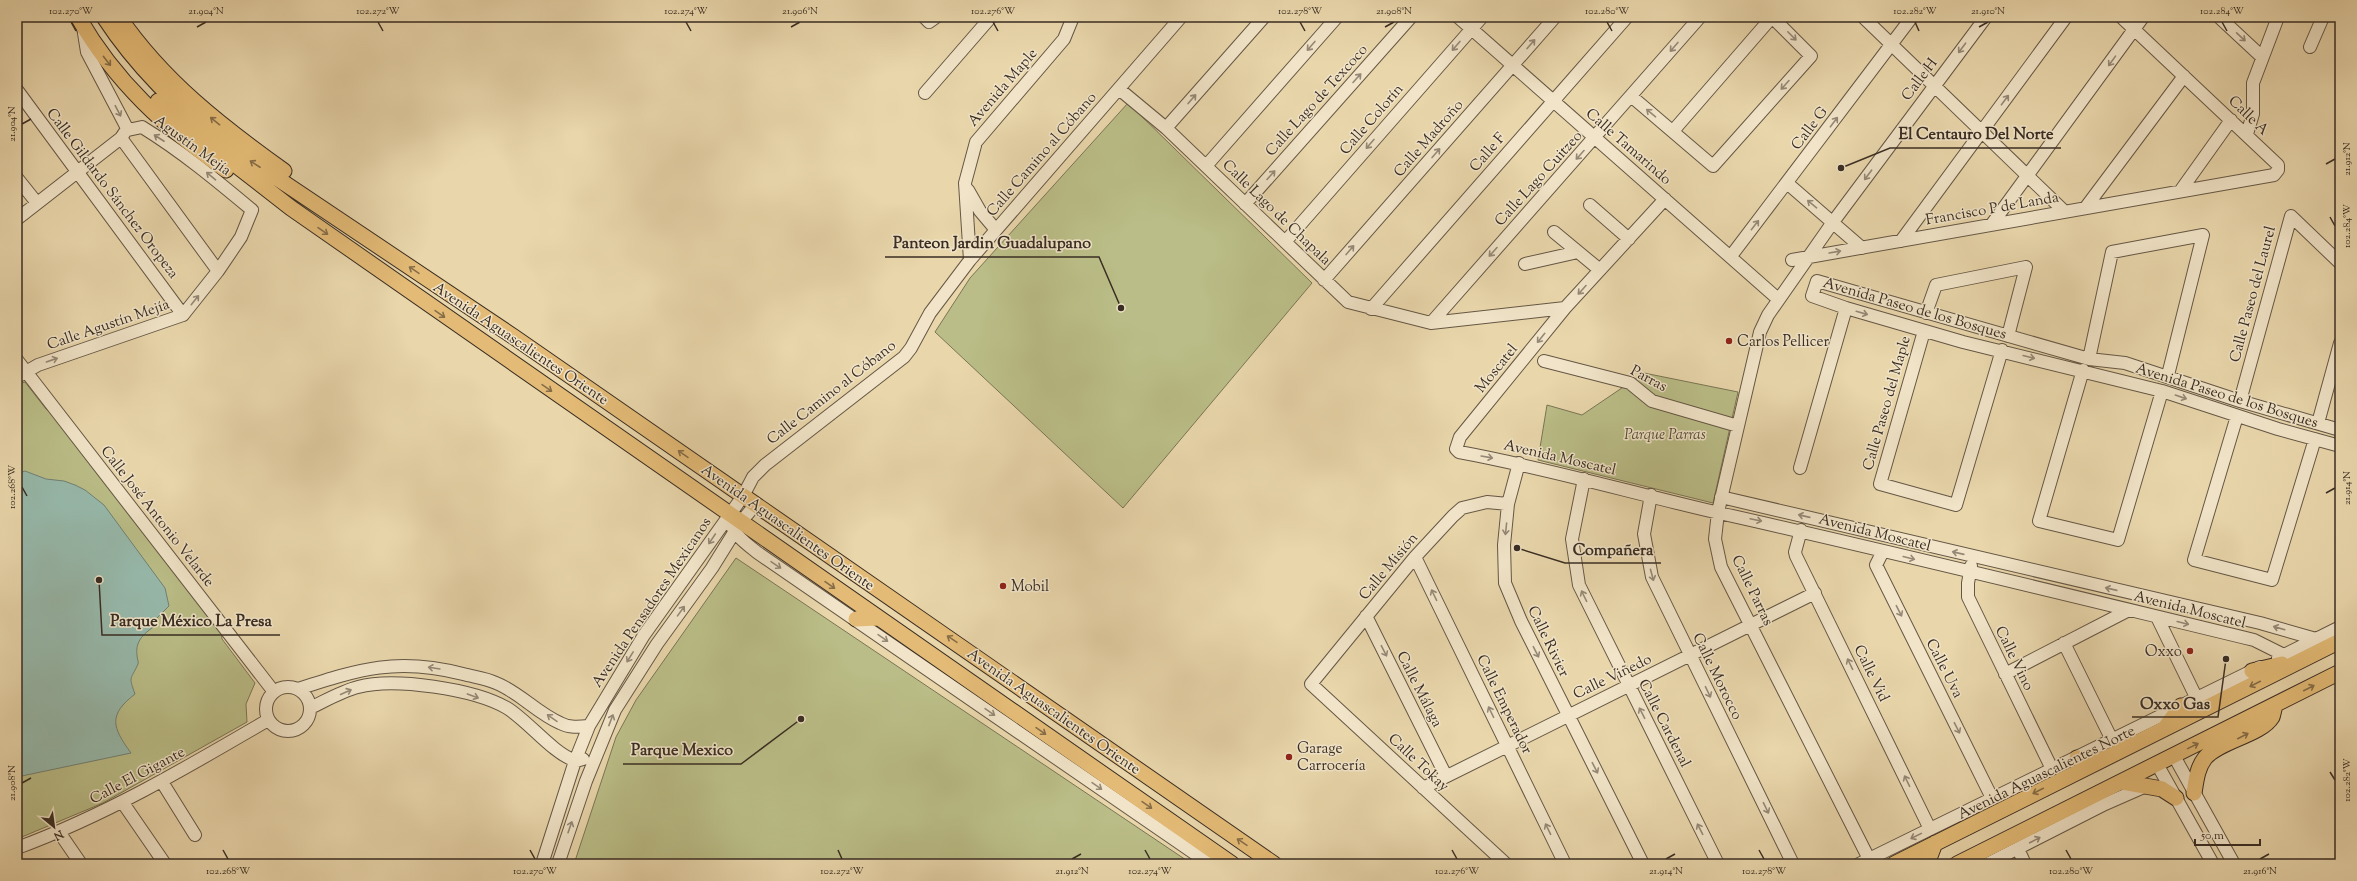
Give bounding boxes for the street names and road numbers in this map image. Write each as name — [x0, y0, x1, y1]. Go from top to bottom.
street label: Calle Lago de Texcoco — [1261, 40, 1373, 162]
street label: Avenida Maple — [963, 44, 1043, 132]
street label: Calle H — [1897, 54, 1943, 106]
street label: Calle Colorín — [1335, 80, 1409, 160]
street label: Calle Camino al Cóbano — [982, 88, 1102, 222]
street label: Calle A — [2223, 91, 2273, 141]
street label: Calle Madroño — [1389, 96, 1469, 182]
street label: Calle G — [1787, 103, 1833, 155]
street label: Calle Gildardo Sánchez Oropeza — [41, 104, 183, 284]
street label: Calle Tamarindo — [1581, 104, 1676, 190]
street label: Agustín Mejía — [149, 111, 235, 181]
street label: Calle Lago Cuitzeo — [1490, 127, 1588, 231]
street label: Calle F — [1465, 128, 1511, 177]
street label: Calle Lago de Chapala — [1217, 155, 1335, 271]
street label: Francisco P de Landa — [1924, 187, 2060, 232]
street label: Calle Paseo del Laurel — [2225, 224, 2282, 365]
street label: Avenida Paseo de los Bosques — [1820, 273, 2009, 346]
street label: Avenida Aguascalientes Oriente — [428, 278, 612, 411]
street label: Calle Agustín Mejía — [44, 295, 173, 356]
street label: Calle Paseo del Maple — [1858, 334, 1917, 473]
street label: Calle Camino al Cóbano — [763, 336, 901, 450]
street label: Moscatel — [1471, 340, 1523, 398]
street label: Avenida Paseo de los Bosques — [2133, 359, 2321, 434]
street label: Parras — [1626, 361, 1671, 398]
street label: Avenida Moscatel — [1501, 435, 1618, 482]
street label: Calle José Antonio Velarde — [95, 442, 219, 592]
street label: Avenida Aguascalientes Oriente — [696, 460, 878, 596]
street label: Avenida Moscatel — [1816, 509, 1933, 558]
street label: Avenida Pensadores Mexicanos — [587, 513, 717, 692]
street label: Calle Misión — [1355, 529, 1424, 605]
street label: Calle Parras — [1726, 552, 1778, 630]
street label: Avenida Moscatel — [2131, 586, 2248, 635]
street label: Calle Rivier — [1521, 603, 1574, 681]
street label: Calle Vino — [1989, 623, 2038, 695]
street label: Calle Morocco — [1686, 630, 1747, 724]
street label: Calle Uva — [1920, 635, 1968, 702]
street label: Calle Vid — [1848, 642, 1894, 706]
street label: Avenida Aguascalientes Oriente — [962, 644, 1144, 780]
street label: Calle Málaga — [1390, 648, 1447, 732]
street label: Calle Viñedo — [1570, 649, 1655, 705]
street label: Calle Emperador — [1470, 651, 1537, 758]
street label: Calle Cardenal — [1632, 676, 1695, 772]
street label: Avenida Aguascalientes Norte — [1955, 721, 2139, 825]
street label: Calle Tokay — [1383, 729, 1454, 797]
street label: Calle El Gigante — [86, 742, 189, 810]

